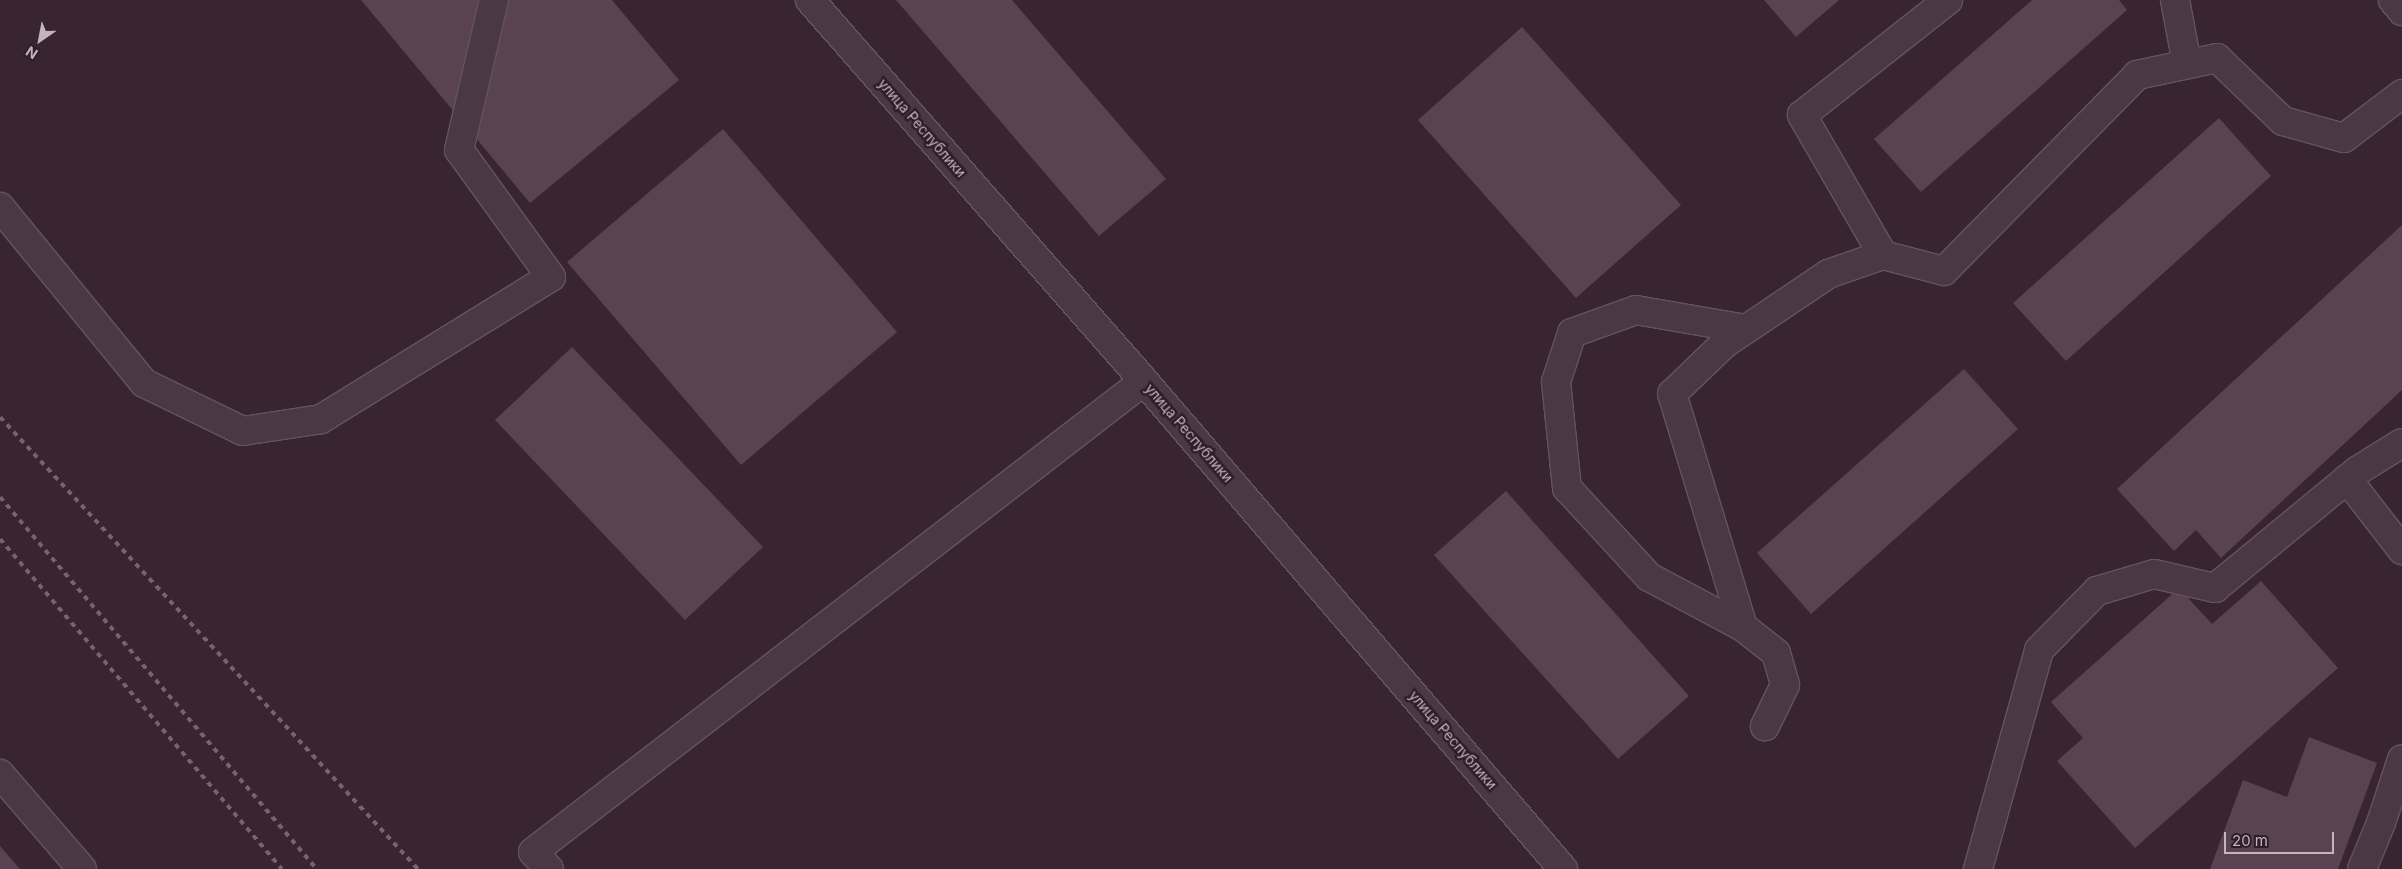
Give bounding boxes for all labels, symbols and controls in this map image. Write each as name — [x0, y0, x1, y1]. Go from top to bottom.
north arrow — [15, 15, 65, 65]
text: N — [22, 43, 41, 63]
street label: улица Республики — [875, 75, 969, 181]
street label: улица Республики — [1142, 380, 1236, 486]
street label: улица Республики — [1406, 687, 1500, 793]
scale bar — [2227, 822, 2337, 854]
text: 20 m — [2232, 831, 2268, 850]

